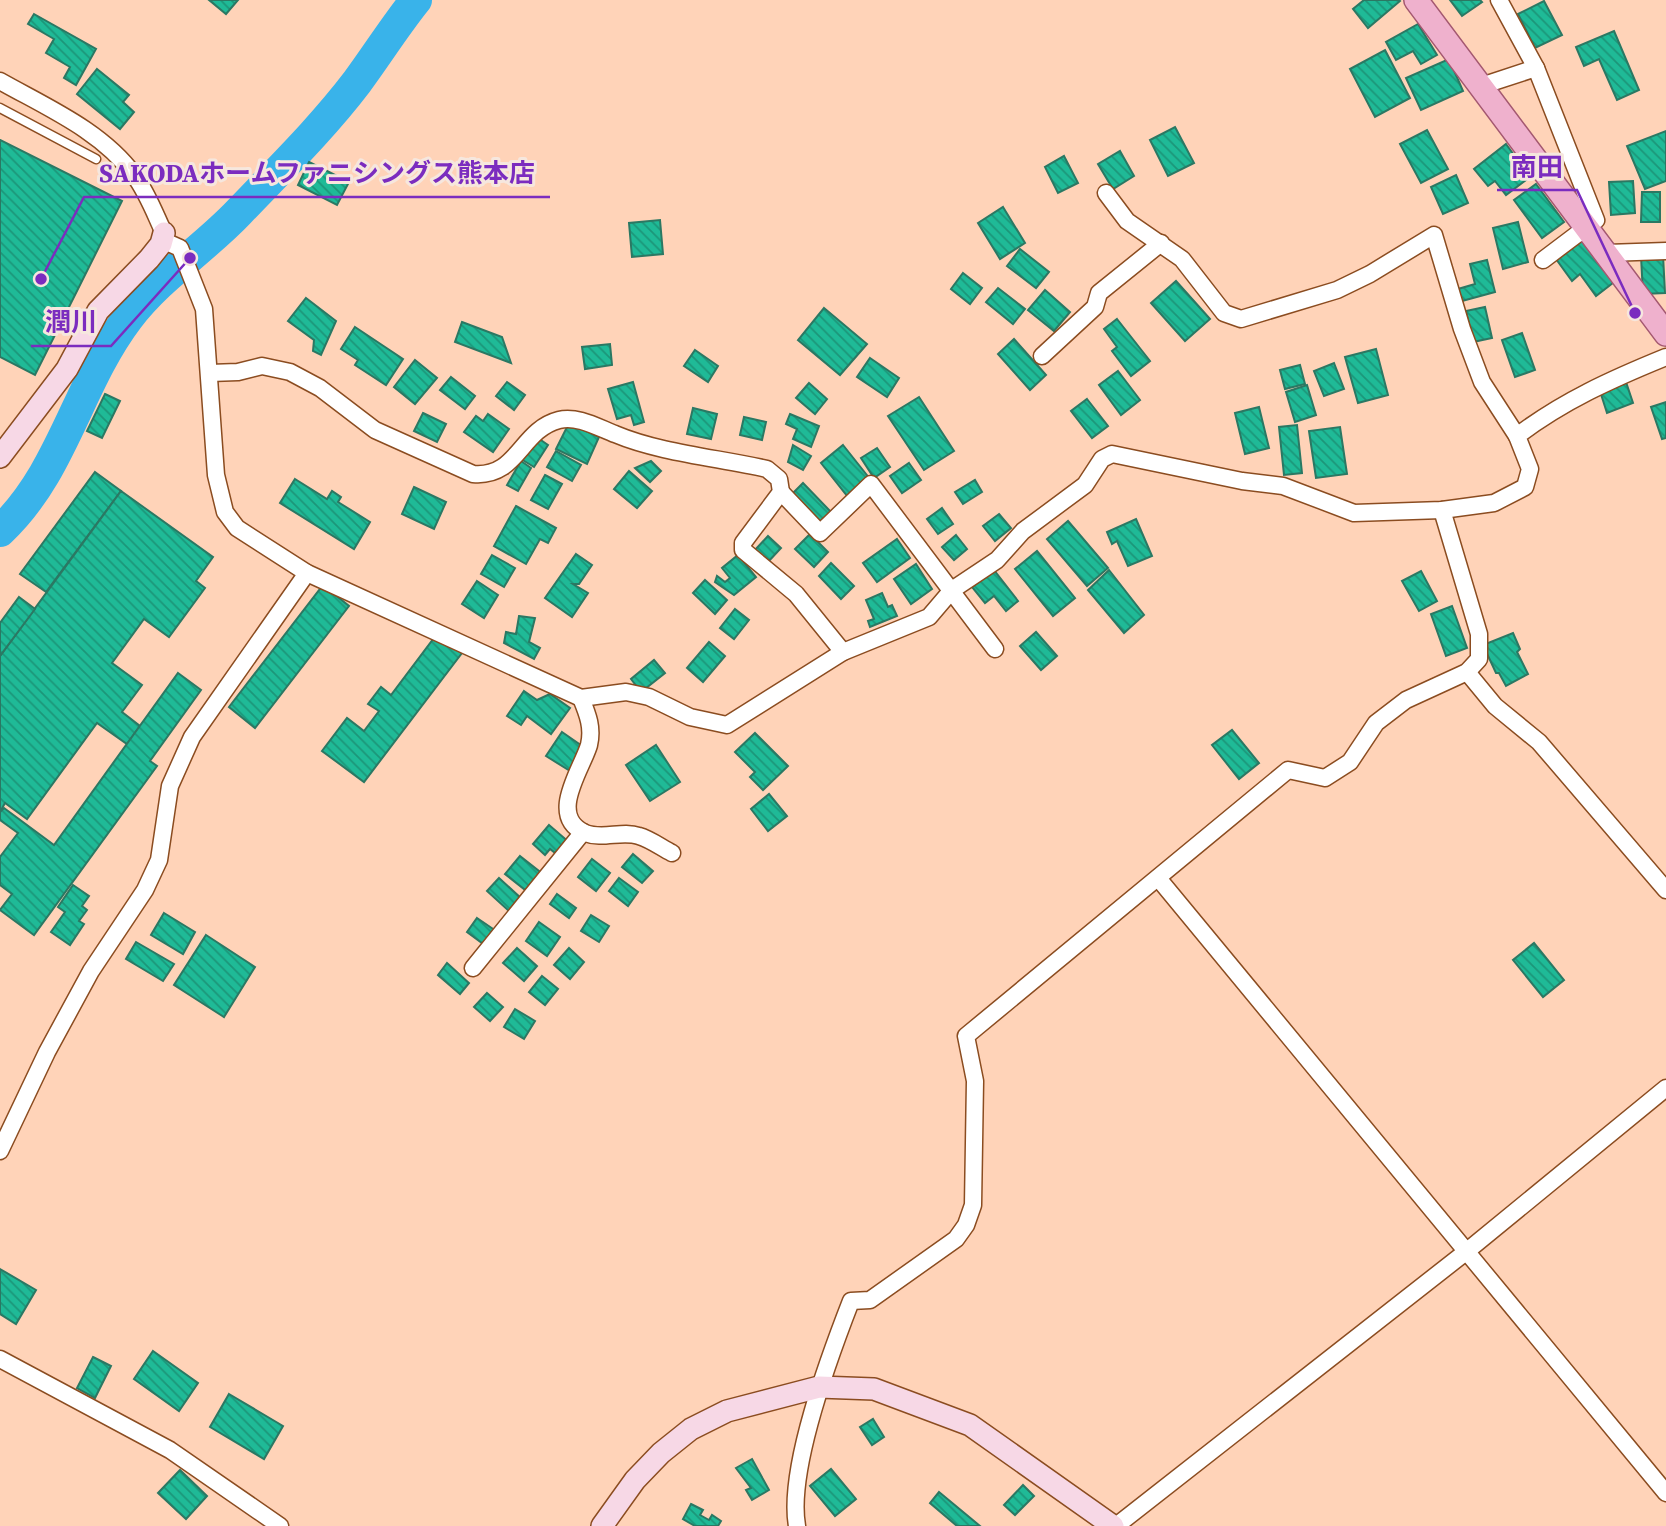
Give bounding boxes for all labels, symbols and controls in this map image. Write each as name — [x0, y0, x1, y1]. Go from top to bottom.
callout: 南田 — [1497, 143, 1577, 190]
text: 南田 — [1511, 149, 1563, 185]
callout: SAKODAホームファニシングス熊本店 — [84, 150, 550, 197]
text: SAKODAホームファニシングス熊本店 — [99, 155, 535, 191]
callout: 潤川 — [31, 299, 111, 346]
text: 潤川 — [45, 304, 97, 340]

